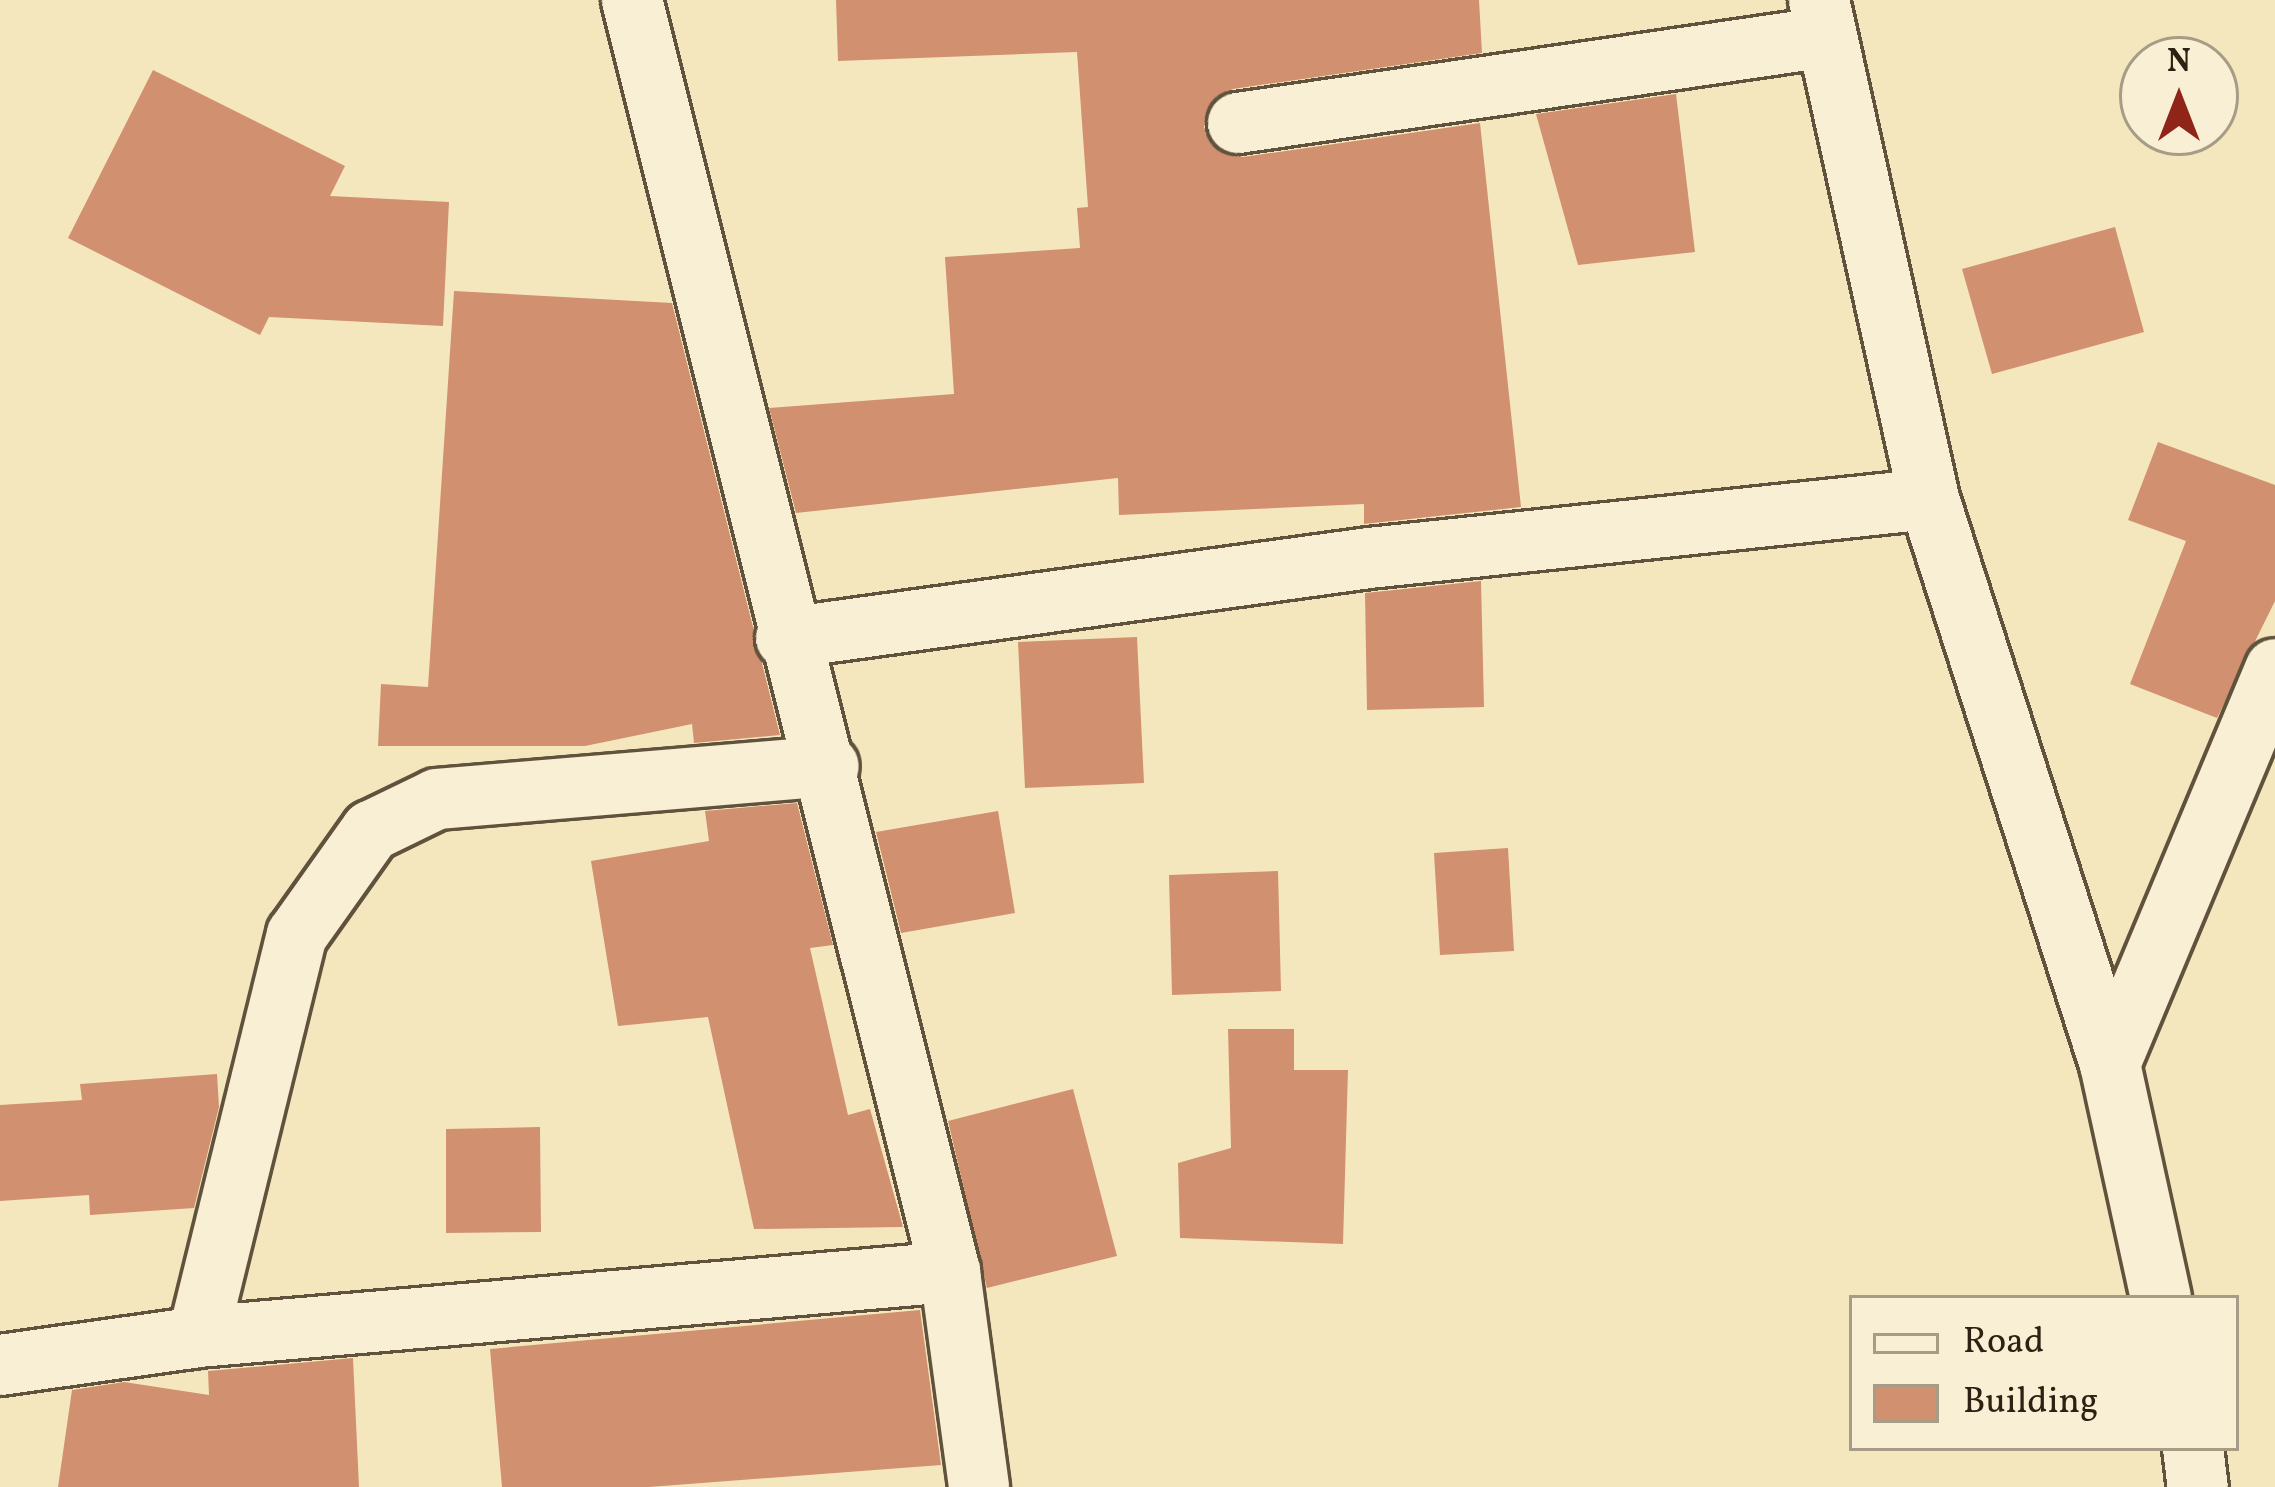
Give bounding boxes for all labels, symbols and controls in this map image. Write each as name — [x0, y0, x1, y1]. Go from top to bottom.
north arrow — [2119, 36, 2239, 156]
text: N — [2167, 40, 2191, 86]
legend — [1849, 1295, 2239, 1451]
text: Road — [1963, 1318, 2044, 1368]
text: Building — [1963, 1378, 2098, 1428]

